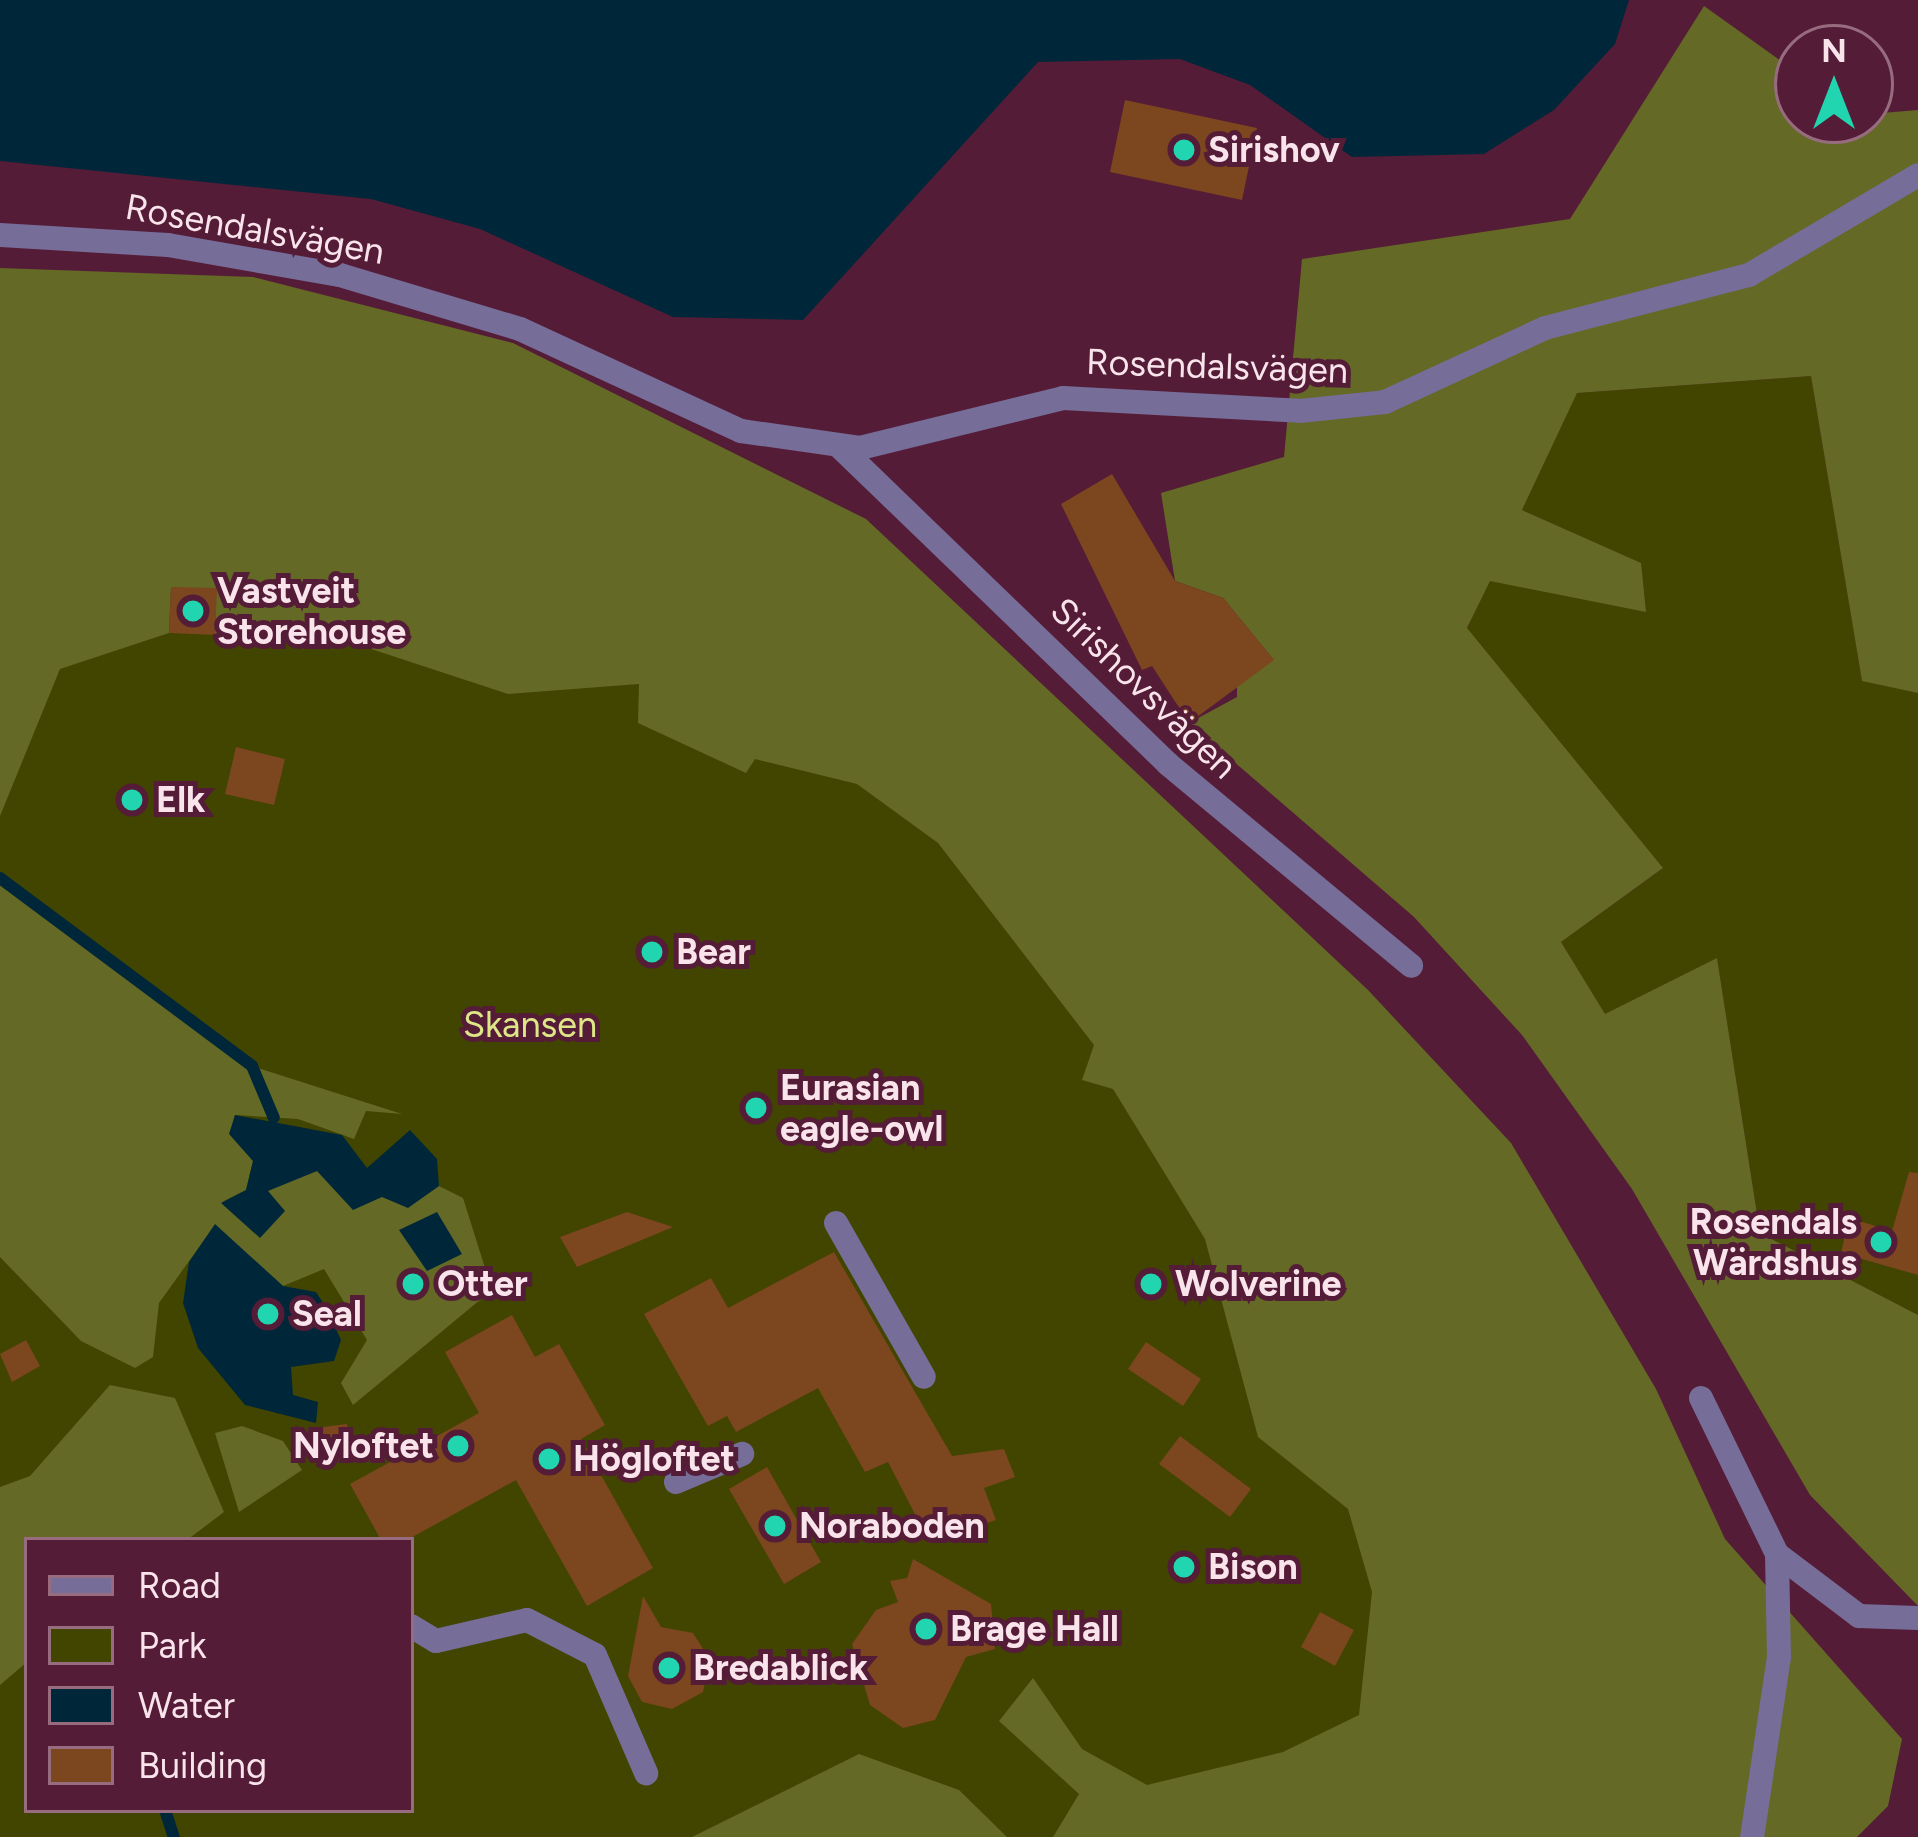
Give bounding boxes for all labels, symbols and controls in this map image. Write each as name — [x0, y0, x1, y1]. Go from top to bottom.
north arrow — [1774, 24, 1894, 144]
text: N — [1821, 31, 1847, 70]
place label: Sirishov — [1208, 128, 1340, 172]
marker: Sirishov — [1171, 137, 1197, 163]
street label: Rosendalsvägen — [122, 185, 388, 273]
street label: Rosendalsvägen — [1085, 340, 1349, 392]
place label: Vastveit Storehouse — [217, 568, 406, 653]
street label: Sirishovsvägen — [1042, 589, 1246, 787]
marker: Vastveit Storehouse — [180, 598, 206, 624]
place label: Elk — [156, 778, 205, 822]
marker: Elk — [119, 787, 145, 813]
place label: Bear — [676, 930, 751, 974]
marker: Bear — [639, 939, 665, 965]
park label: Skansen — [463, 1003, 597, 1047]
place label: Eurasian eagle-owl — [780, 1065, 943, 1150]
marker: Eurasian eagle-owl — [743, 1095, 769, 1121]
place label: Rosendals Wärdshus — [1689, 1199, 1857, 1284]
marker: Rosendals Wärdshus — [1868, 1229, 1894, 1255]
place label: Otter — [437, 1262, 528, 1306]
place label: Wolverine — [1175, 1262, 1342, 1306]
marker: Otter — [400, 1271, 426, 1297]
marker: Wolverine — [1138, 1271, 1164, 1297]
place label: Seal — [292, 1292, 362, 1336]
marker: Seal — [255, 1301, 281, 1327]
place label: Nyloftet — [293, 1424, 434, 1468]
marker: Nyloftet — [445, 1433, 471, 1459]
place label: Högloftet — [573, 1437, 735, 1481]
marker: Högloftet — [536, 1446, 562, 1472]
place label: Noraboden — [799, 1504, 985, 1548]
marker: Noraboden — [762, 1513, 788, 1539]
legend — [24, 1537, 414, 1813]
place label: Bison — [1208, 1545, 1298, 1589]
marker: Bison — [1171, 1554, 1197, 1580]
text: Road — [138, 1564, 221, 1607]
place label: Brage Hall — [950, 1607, 1119, 1651]
marker: Brage Hall — [913, 1616, 939, 1642]
text: Park — [138, 1624, 206, 1667]
place label: Bredablick — [693, 1646, 868, 1690]
marker: Bredablick — [656, 1655, 682, 1681]
text: Water — [138, 1684, 235, 1727]
text: Building — [138, 1744, 267, 1787]

